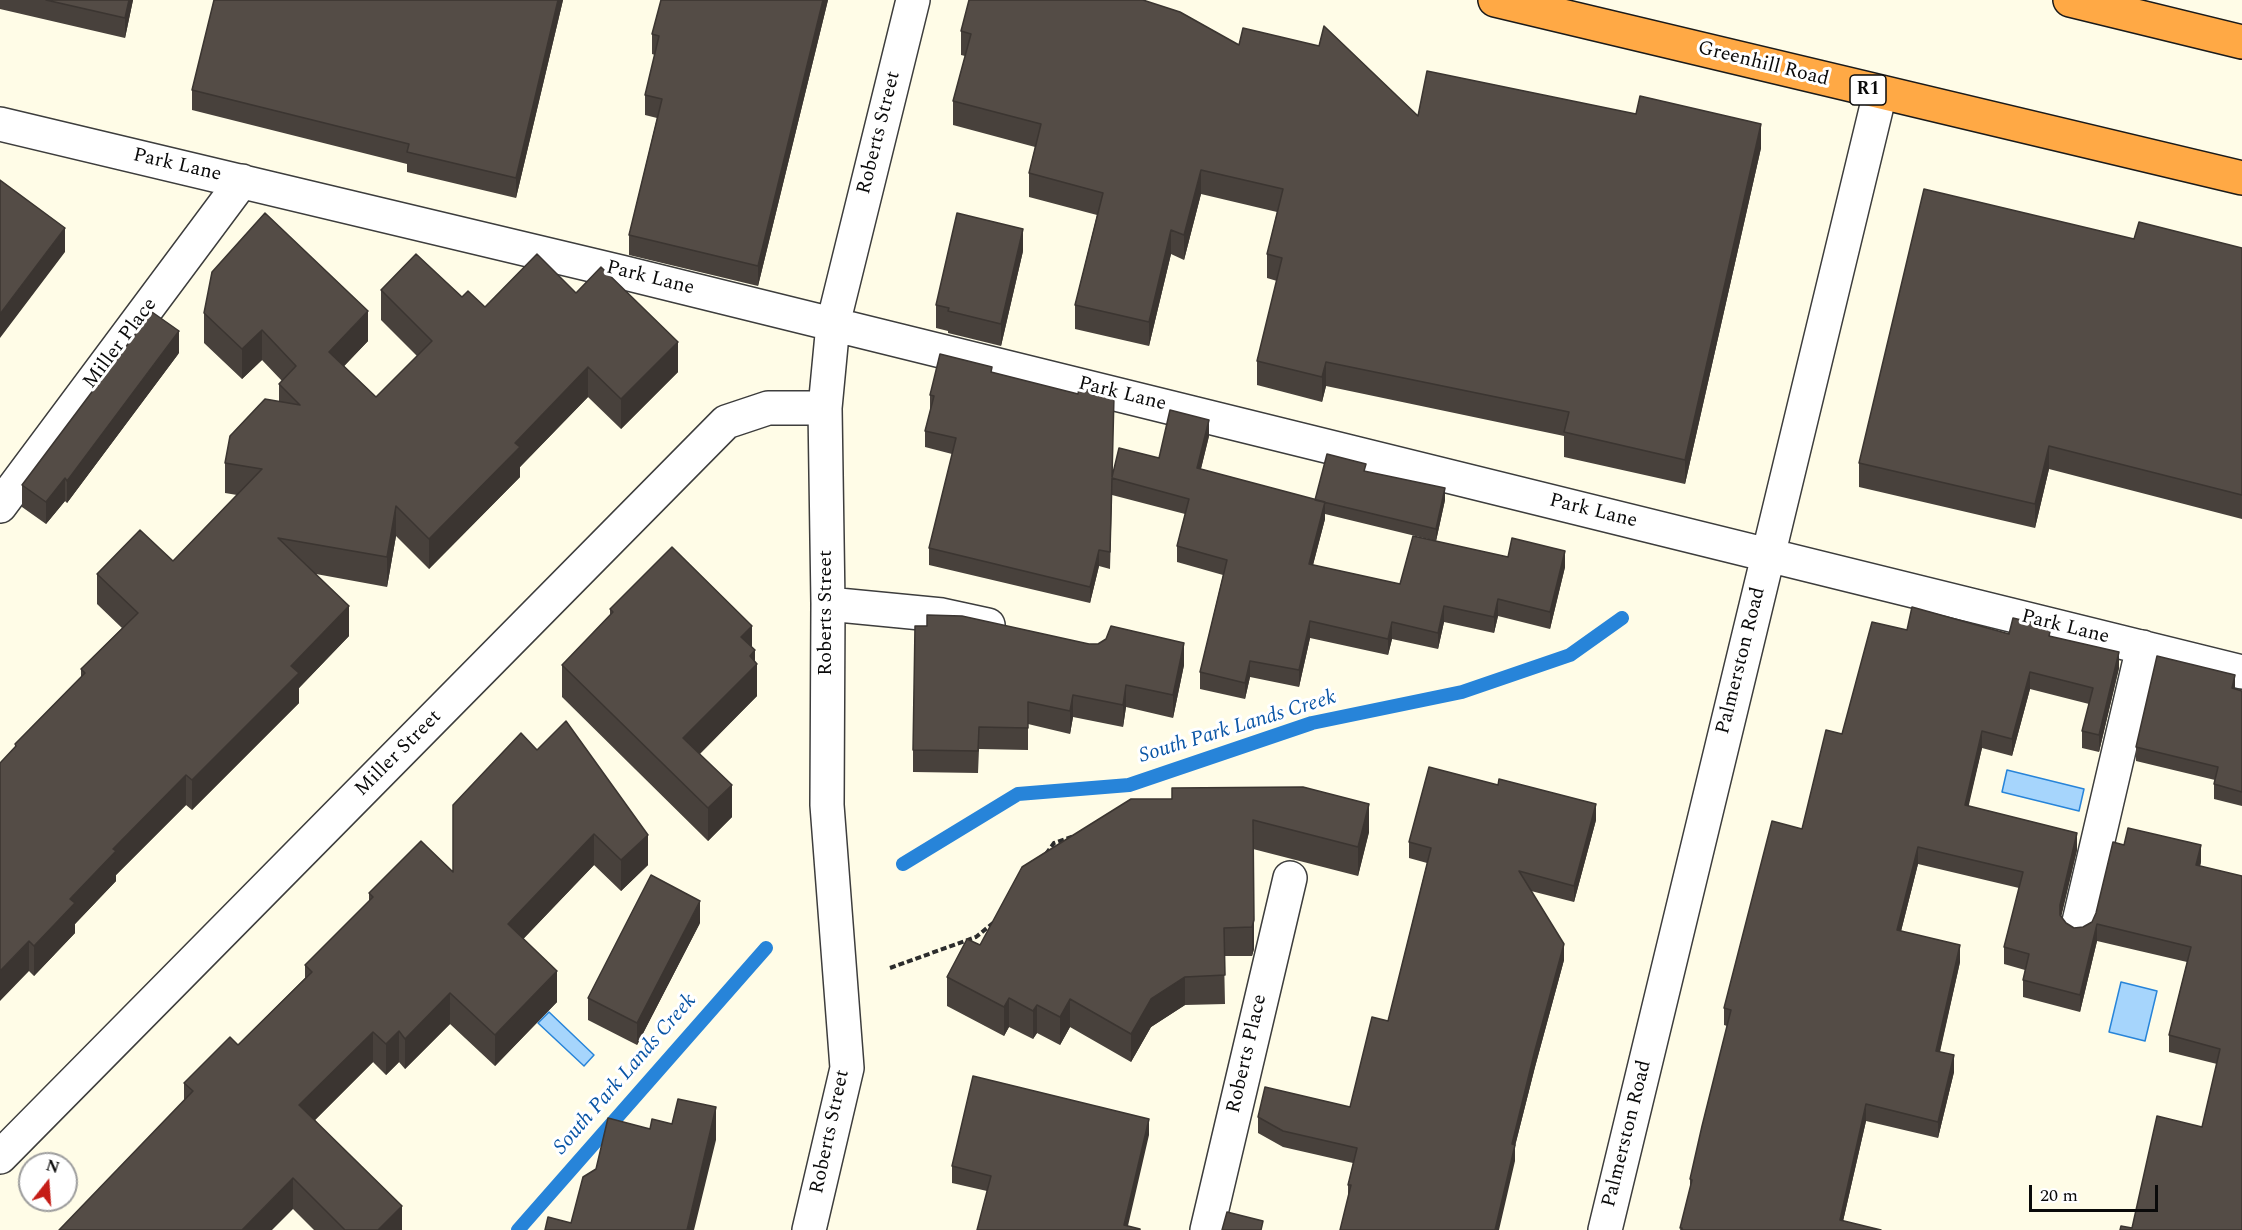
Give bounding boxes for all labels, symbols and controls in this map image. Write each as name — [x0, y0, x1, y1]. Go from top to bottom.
street label: Greenhill Road — [1695, 37, 1831, 93]
street label: Roberts Street — [853, 69, 907, 197]
road number: R1 — [1850, 75, 1886, 105]
street label: Park Lane — [130, 144, 224, 188]
street label: Park Lane — [603, 256, 697, 302]
street label: Miller Place — [79, 294, 163, 394]
street label: Park Lane — [1075, 372, 1169, 418]
street label: Park Lane — [1546, 489, 1640, 535]
street label: Roberts Street — [815, 550, 839, 676]
street label: Palmerston Road — [1712, 585, 1772, 737]
street label: Park Lane — [2018, 605, 2112, 651]
water label: South Park Lands Creek — [1136, 686, 1340, 770]
street label: Miller Street — [351, 706, 447, 802]
water label: South Park Lands Creek — [549, 989, 703, 1161]
street label: Roberts Place — [1223, 992, 1273, 1116]
street label: Palmerston Road — [1598, 1058, 1658, 1210]
street label: Roberts Street — [806, 1068, 856, 1196]
north arrow — [18, 1152, 78, 1212]
text: N — [43, 1153, 62, 1180]
scale bar — [2032, 1173, 2161, 1211]
text: 20 m — [2040, 1182, 2078, 1209]

